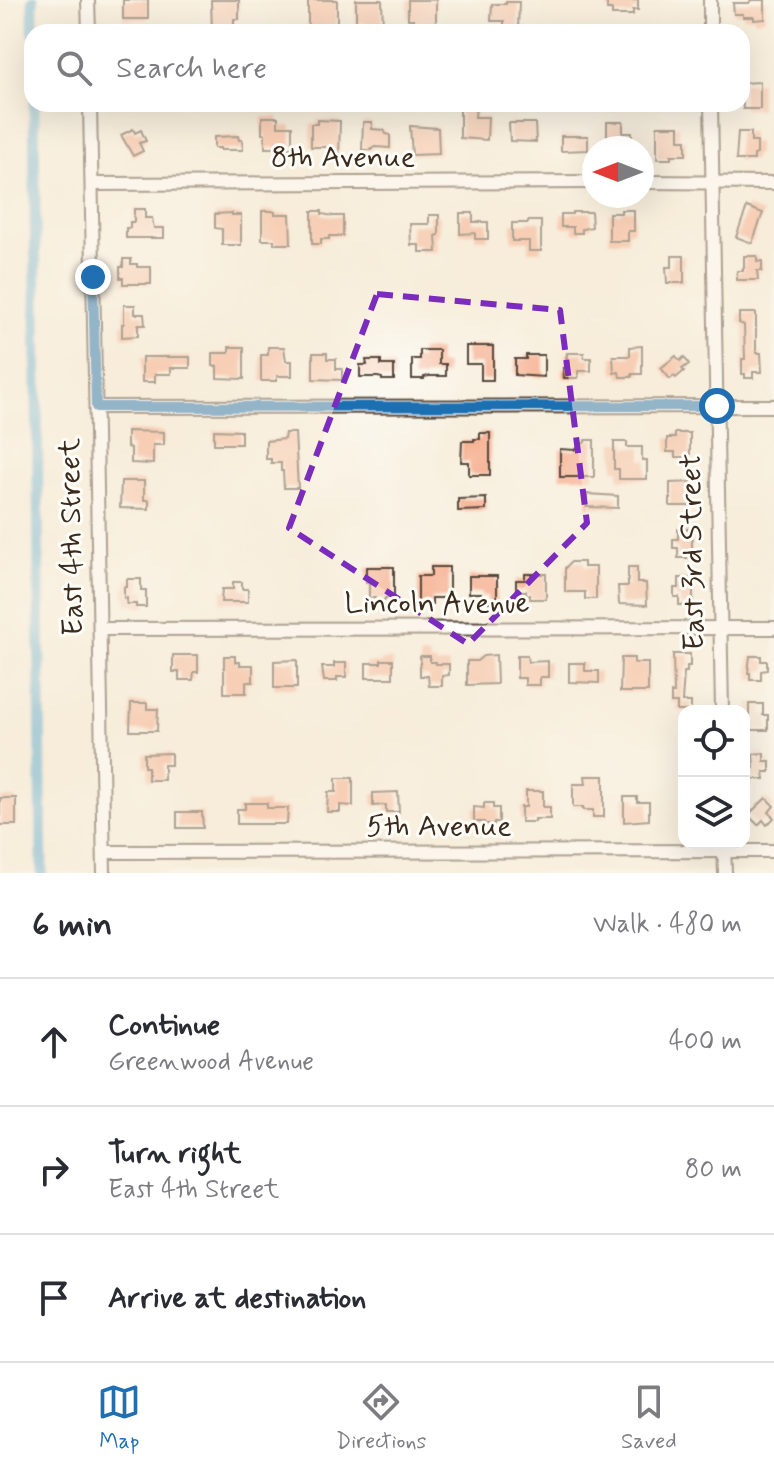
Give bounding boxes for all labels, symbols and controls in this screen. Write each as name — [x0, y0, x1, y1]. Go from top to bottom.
search box — [24, 24, 750, 112]
icon: search — [52, 46, 96, 90]
text: Search here — [116, 49, 267, 88]
north arrow — [582, 136, 654, 208]
street label: 8th Avenue — [271, 138, 415, 177]
route end — [75, 259, 111, 295]
route start — [699, 388, 735, 424]
street label: East 4th Street — [51, 437, 93, 636]
street label: East 3rd Street — [672, 453, 714, 651]
street label: Lincoln Avenue — [344, 584, 530, 623]
map controls — [678, 705, 750, 849]
button: locate — [678, 705, 750, 777]
button: layers — [678, 777, 750, 849]
street label: 5th Avenue — [366, 807, 512, 846]
text: 6 min — [32, 903, 112, 948]
text: Walk · 480 m — [593, 908, 742, 942]
text: Continue — [108, 1006, 220, 1045]
icon: ahead — [32, 1020, 76, 1064]
text: 400 m — [669, 1025, 742, 1059]
text: Greenwood Avenue — [108, 1045, 314, 1079]
text: Turn right — [108, 1134, 241, 1173]
icon: right — [32, 1148, 76, 1192]
text: 80 m — [685, 1153, 742, 1187]
text: East 4th Street — [108, 1173, 279, 1207]
icon: arrive — [32, 1276, 76, 1320]
text: Arrive at destination — [108, 1279, 366, 1318]
tab: Map — [97, 1380, 141, 1456]
tab: Directions — [336, 1380, 426, 1456]
tab: Saved — [621, 1380, 677, 1456]

